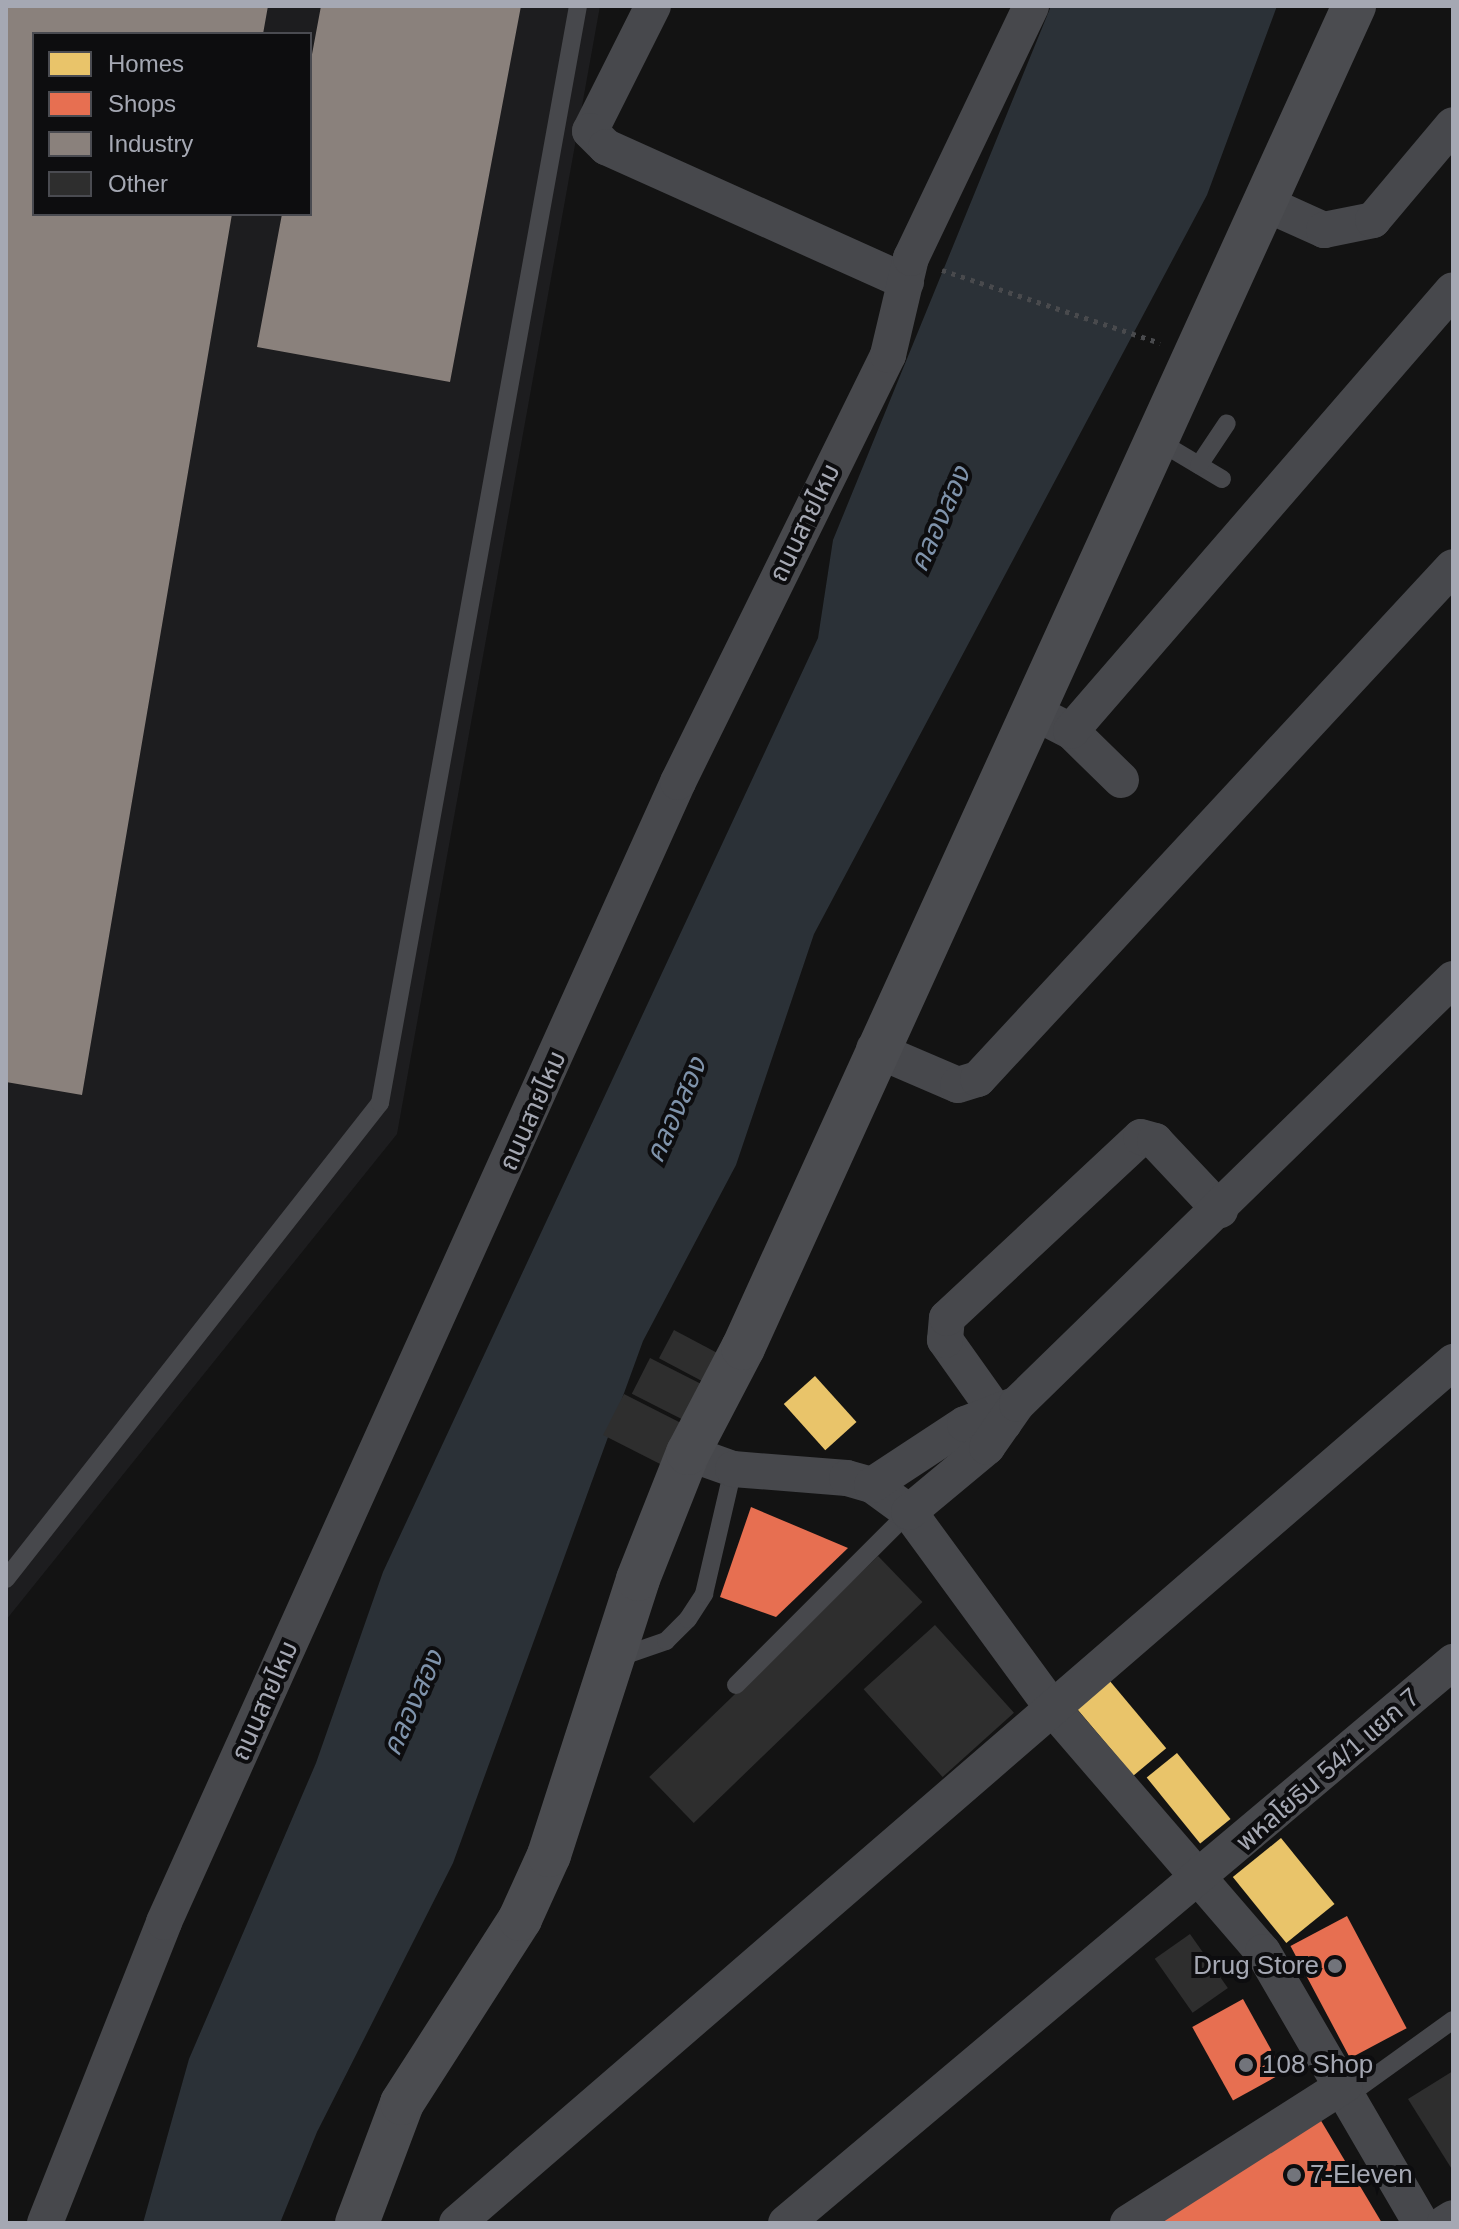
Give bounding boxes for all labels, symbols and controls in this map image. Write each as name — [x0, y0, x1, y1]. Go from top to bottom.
legend — [32, 32, 312, 216]
text: Homes — [108, 50, 184, 77]
text: Shops — [108, 90, 176, 117]
text: Industry — [108, 130, 193, 157]
text: Other — [108, 170, 168, 197]
street label: ถนนสายไหม — [763, 459, 847, 587]
water label: คลองสอง — [902, 461, 978, 577]
street label: ถนนสายไหม — [493, 1046, 573, 1176]
water label: คลองสอง — [638, 1052, 714, 1168]
street label: ถนนสายไหม — [225, 1636, 305, 1766]
water label: คลองสอง — [375, 1645, 451, 1761]
street label: พหลโยธิน 54/1 แยก 7 — [1230, 1682, 1426, 1858]
place label: Drug Store — [1193, 1950, 1319, 1982]
marker: Drug Store — [1326, 1957, 1344, 1975]
place label: 108 Shop — [1262, 2049, 1373, 2081]
marker: 108 Shop — [1237, 2056, 1255, 2074]
place label: 7-Eleven — [1310, 2159, 1413, 2191]
marker: 7-Eleven — [1285, 2166, 1303, 2184]

